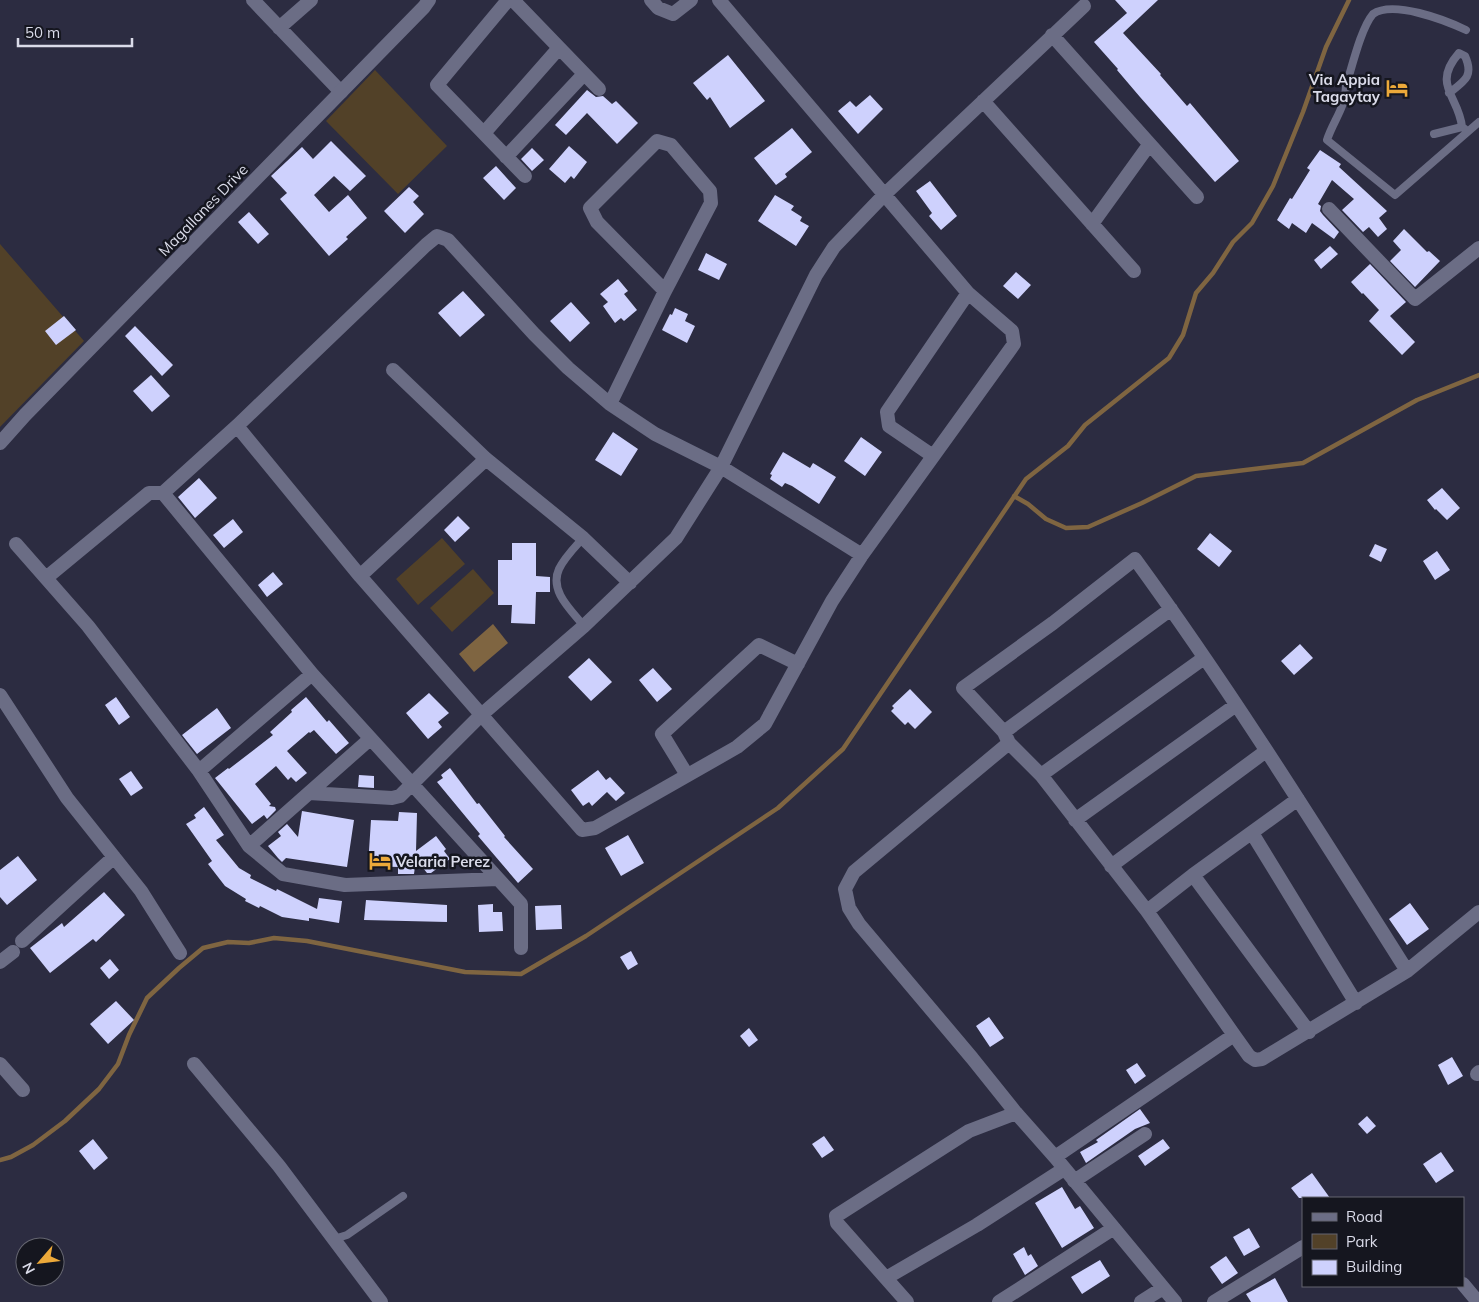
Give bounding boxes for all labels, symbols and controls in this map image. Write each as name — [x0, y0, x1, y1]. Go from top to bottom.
scale bar — [18, 15, 131, 47]
text: 50 m — [25, 23, 60, 42]
place label: Via Appia Tagaytay — [1308, 70, 1381, 106]
hotel icon: Via Appia Tagaytay — [1384, 75, 1410, 101]
street label: Magallanes Drive — [154, 160, 252, 260]
hotel icon: Velaria Perez — [367, 848, 393, 874]
place label: Velaria Perez — [395, 852, 490, 871]
legend — [1302, 1197, 1464, 1287]
text: Road — [1346, 1207, 1383, 1226]
text: Park — [1346, 1232, 1378, 1251]
north arrow — [15, 1237, 65, 1287]
text: Building — [1346, 1257, 1402, 1276]
text: N — [18, 1259, 39, 1277]

